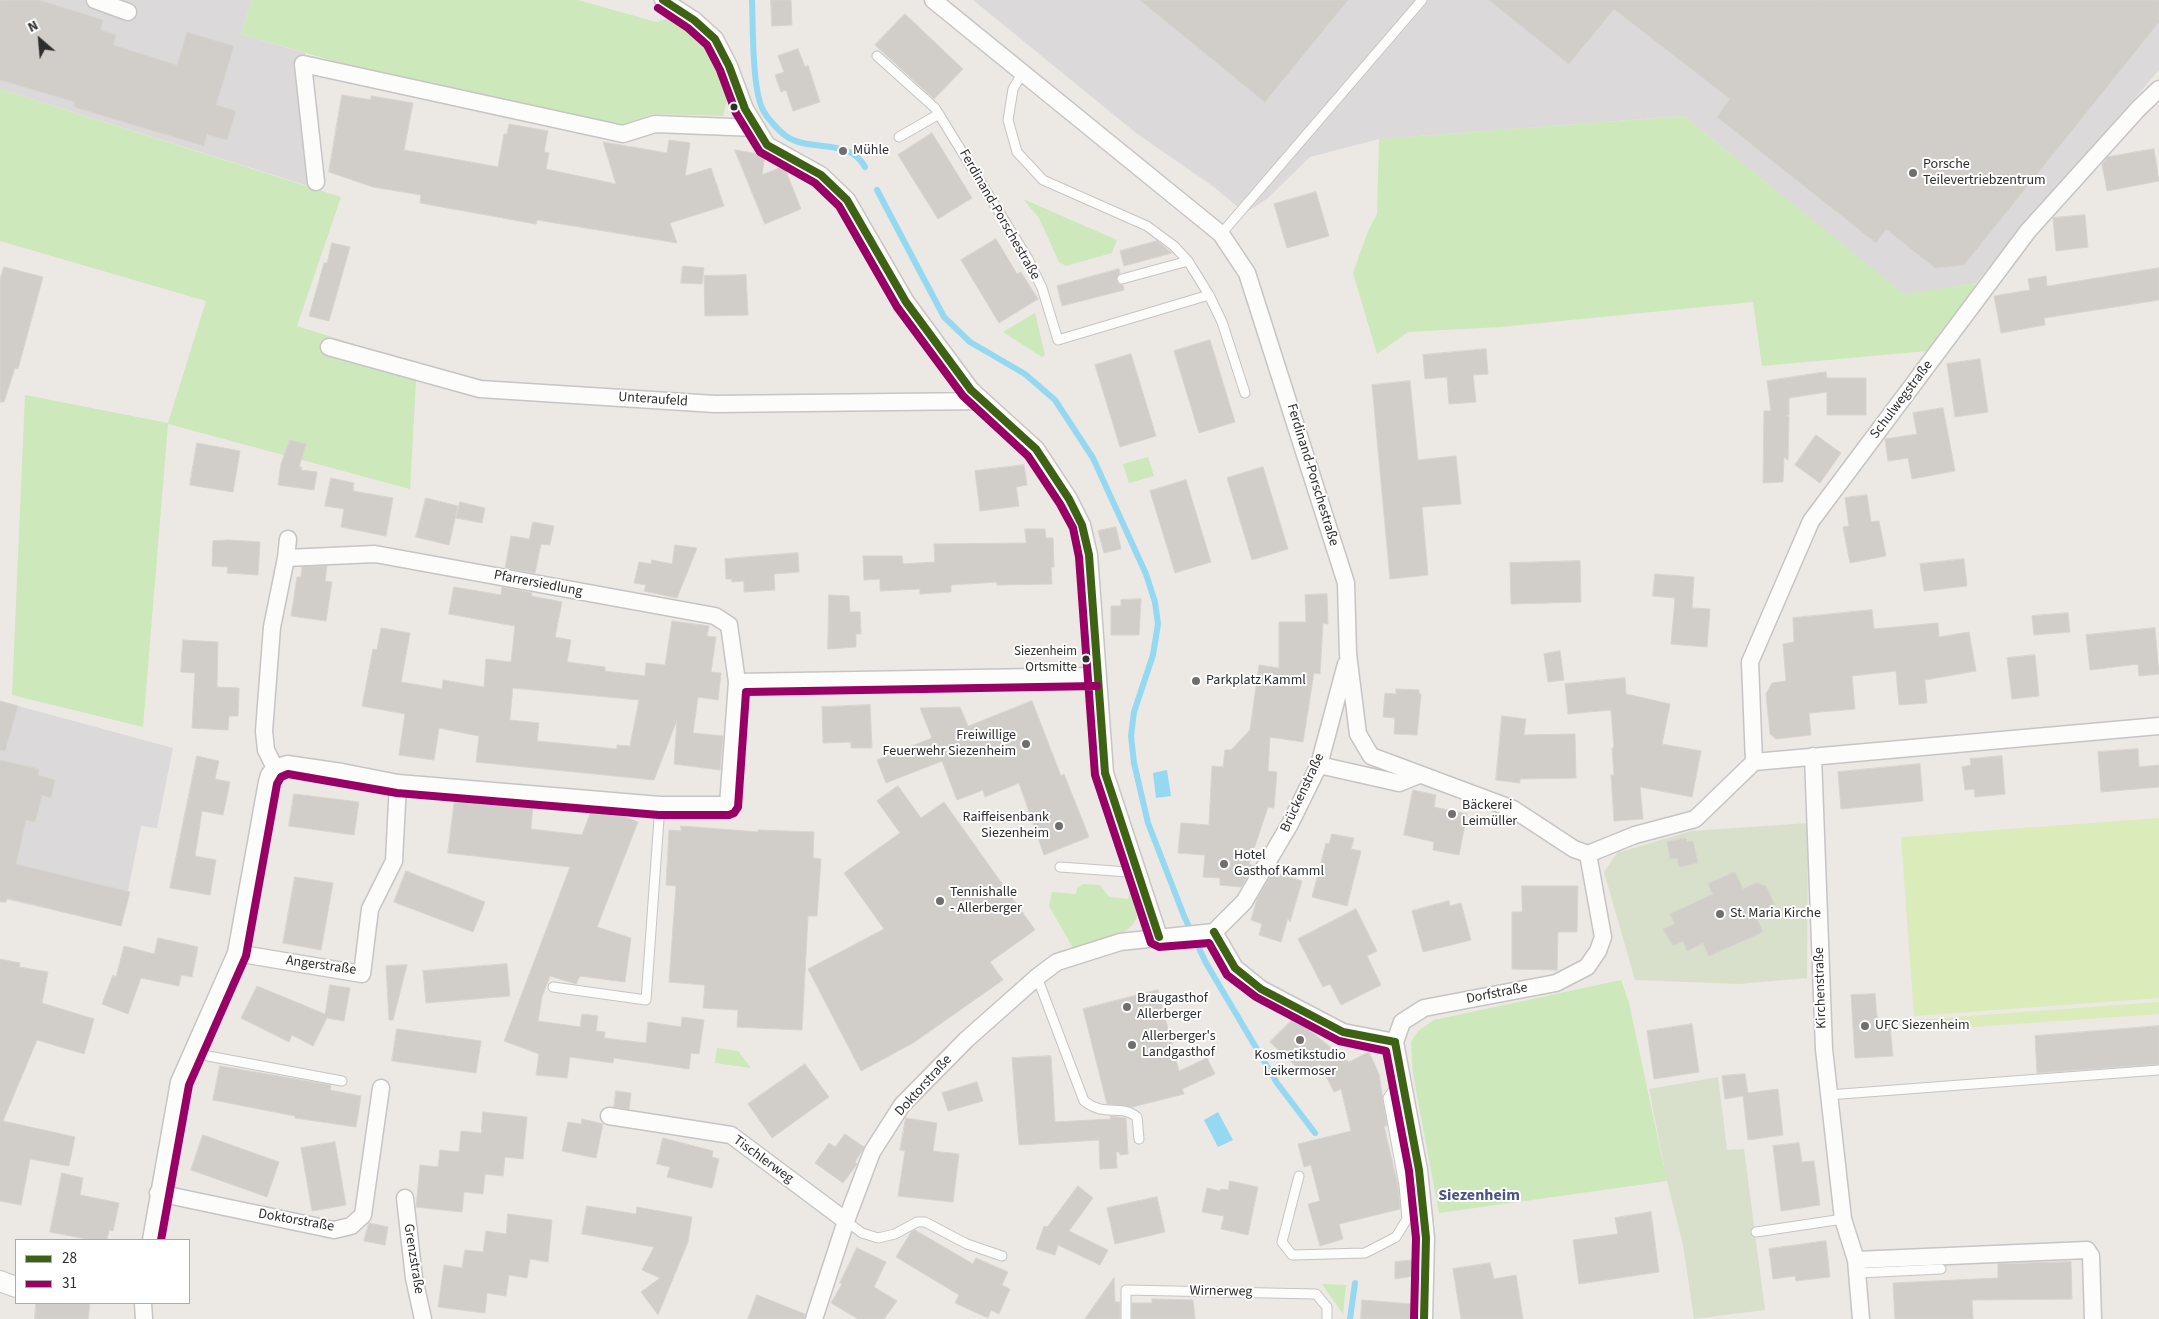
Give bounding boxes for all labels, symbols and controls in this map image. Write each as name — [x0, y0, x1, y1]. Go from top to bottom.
north arrow — [15, 15, 65, 65]
text: N — [25, 16, 42, 38]
unlabelled marker — [729, 102, 739, 112]
place label: Mühle — [853, 143, 889, 159]
marker: Mühle — [837, 145, 849, 157]
street label: Ferdinand-Porschestraße — [955, 147, 1043, 283]
place label: Porsche Teilevertriebzentrum — [1923, 157, 2046, 190]
marker: Porsche Teilevertriebzentrum — [1907, 167, 1919, 179]
street label: Schulwegstraße — [1867, 358, 1937, 442]
street label: Unteraufeld — [618, 389, 688, 411]
street label: Ferdinand-Porschestraße — [1282, 402, 1342, 548]
street label: Pfarrersiedlung — [492, 567, 584, 601]
place label: Siezenheim Ortsmitte — [1014, 644, 1077, 675]
marker: Siezenheim Ortsmitte — [1081, 654, 1091, 664]
place label: Parkplatz Kamml — [1206, 673, 1306, 689]
marker: Parkplatz Kamml — [1190, 675, 1202, 687]
place label: Freiwillige Feuerwehr Siezenheim — [883, 728, 1016, 760]
marker: Freiwillige Feuerwehr Siezenheim — [1020, 738, 1032, 750]
street label: Brückenstraße — [1277, 751, 1329, 835]
place label: Bäckerei Leimüller — [1462, 798, 1517, 830]
marker: Bäckerei Leimüller — [1446, 808, 1458, 820]
place label: Raiffeisenbank Siezenheim — [963, 810, 1049, 842]
marker: Raiffeisenbank Siezenheim — [1053, 820, 1065, 832]
place label: Hotel Gasthof Kamml — [1234, 848, 1324, 880]
marker: Hotel Gasthof Kamml — [1218, 858, 1230, 870]
place label: Tennishalle - Allerberger — [950, 885, 1022, 918]
marker: Tennishalle - Allerberger — [934, 895, 946, 907]
place label: St. Maria Kirche — [1730, 906, 1821, 922]
marker: St. Maria Kirche — [1714, 908, 1726, 920]
street label: Kirchenstraße — [1811, 947, 1831, 1029]
street label: Angerstraße — [285, 953, 357, 979]
street label: Dorfstraße — [1465, 980, 1529, 1008]
place label: Braugasthof Allerberger — [1137, 991, 1208, 1024]
marker: Braugasthof Allerberger — [1121, 1001, 1133, 1013]
place label: UFC Siezenheim — [1875, 1018, 1969, 1034]
marker: UFC Siezenheim — [1859, 1020, 1871, 1032]
place label: Allerberger's Landgasthof — [1142, 1029, 1216, 1062]
marker: Kosmetikstudio Leikermoser — [1294, 1034, 1306, 1046]
marker: Allerberger's Landgasthof — [1126, 1039, 1138, 1051]
place label: Kosmetikstudio Leikermoser — [1254, 1048, 1346, 1080]
street label: Doktorstraße — [892, 1052, 956, 1120]
street label: Tischlerweg — [730, 1133, 796, 1187]
district label: Siezenheim — [1438, 1186, 1520, 1206]
street label: Doktorstraße — [257, 1206, 335, 1236]
street label: Grenzstraße — [399, 1223, 427, 1295]
legend — [15, 1239, 190, 1304]
text: 28 — [62, 1248, 77, 1269]
text: 31 — [62, 1273, 77, 1294]
street label: Wirnerweg — [1189, 1283, 1253, 1301]

